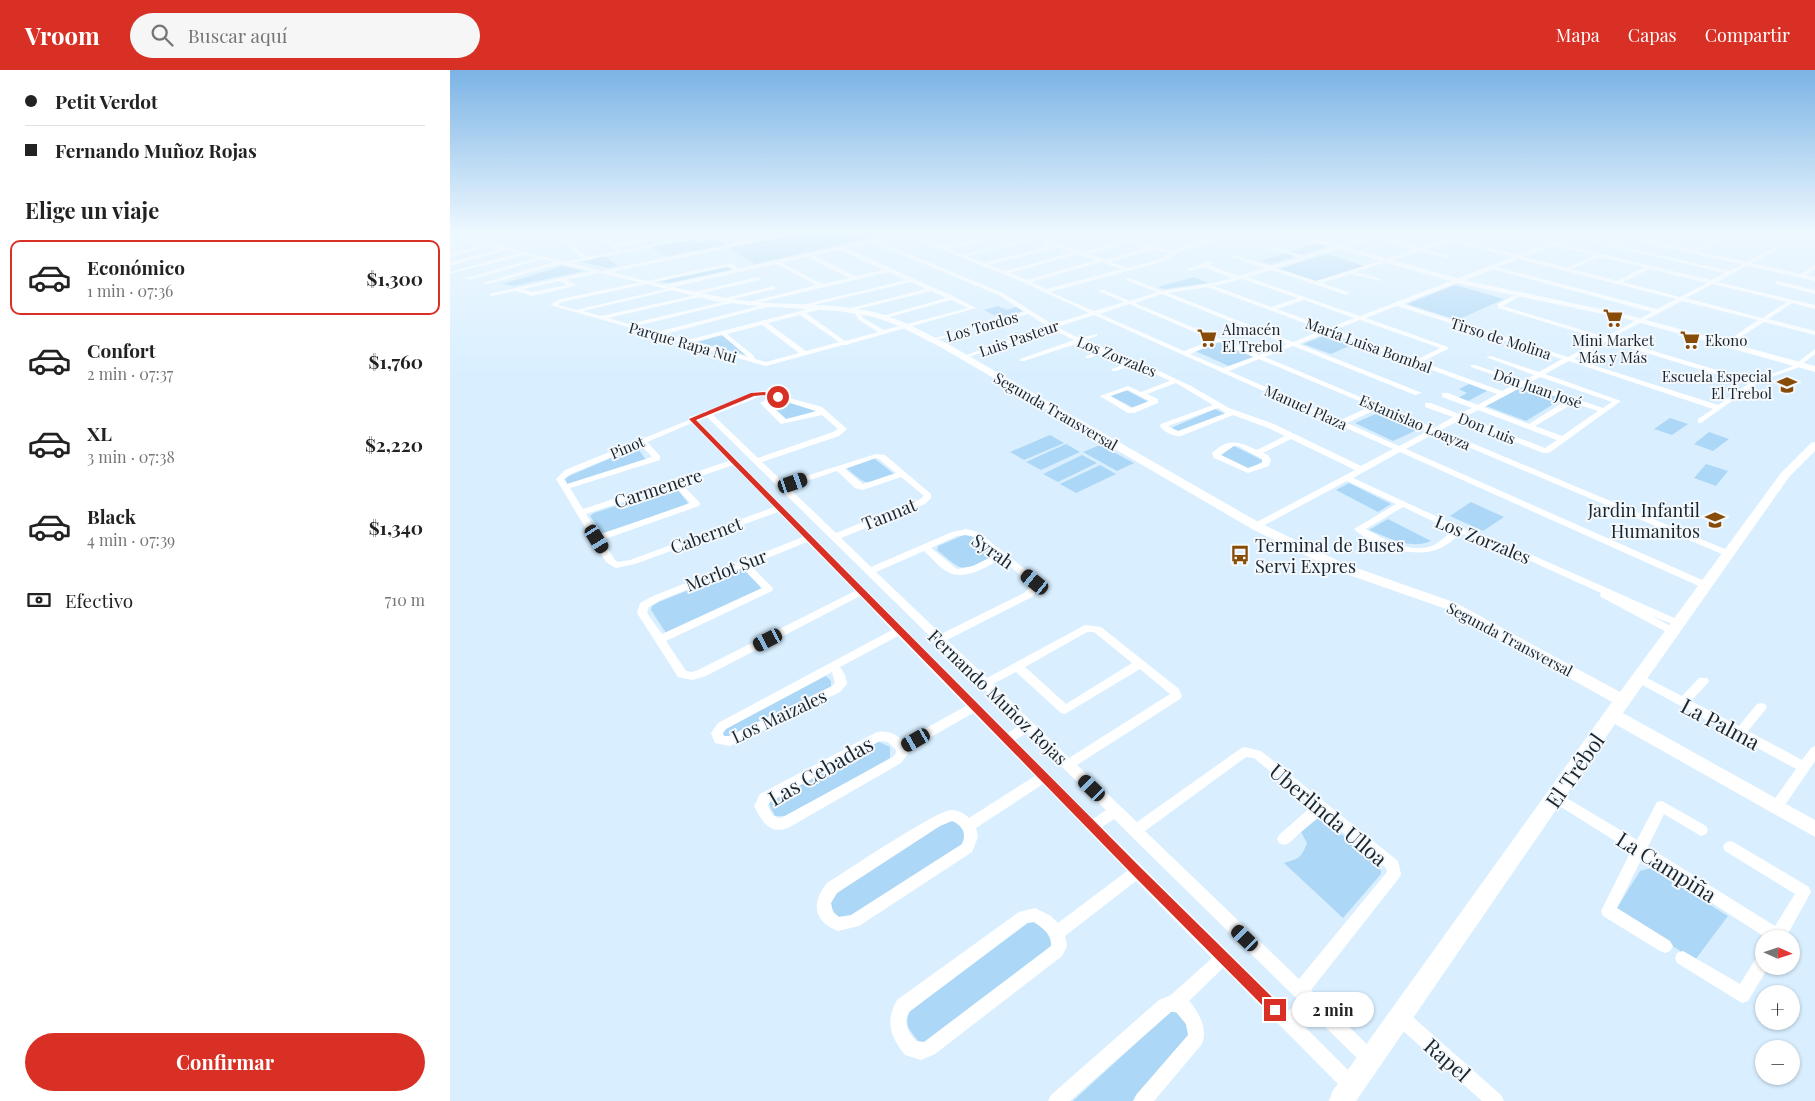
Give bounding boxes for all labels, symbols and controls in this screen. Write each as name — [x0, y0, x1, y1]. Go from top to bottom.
search box — [130, 13, 480, 58]
text: Vroom — [25, 19, 100, 51]
icon: search — [148, 21, 176, 49]
text: Buscar aquí — [188, 22, 287, 48]
text: Mapa — [1556, 23, 1600, 47]
text: Capas — [1628, 23, 1677, 47]
text: Compartir — [1705, 23, 1790, 47]
text: Petit Verdot — [55, 88, 158, 114]
text: Fernando Muñoz Rojas — [55, 137, 257, 163]
text: Elige un viaje — [25, 195, 159, 225]
text: Económico — [87, 254, 185, 280]
icon: car — [27, 255, 72, 300]
text: $1,300 — [366, 265, 423, 291]
text: 1 min · 07:36 — [87, 280, 173, 301]
street label: Los Tordos — [944, 306, 1020, 346]
supermarket icon: Mini Market Más y Más — [1602, 307, 1624, 329]
street label: Tirso de Molina — [1448, 312, 1555, 364]
street label: María Luisa Bombal — [1303, 313, 1435, 377]
street label: Luis Pasteur — [976, 315, 1062, 361]
street label: Parque Rapa Nui — [627, 317, 740, 367]
place label: Almacén El Trebol — [1221, 319, 1283, 356]
supermarket icon: Almacén El Trebol — [1196, 327, 1218, 349]
supermarket icon: Ekono — [1679, 329, 1701, 351]
place label: Mini Market Más y Más — [1572, 330, 1655, 367]
place label: Ekono — [1705, 330, 1747, 350]
street label: Los Zorzales — [1074, 331, 1160, 381]
text: Confort — [87, 337, 155, 363]
icon: car — [27, 338, 72, 383]
text: $1,760 — [368, 348, 423, 374]
text: 2 min · 07:37 — [87, 363, 173, 384]
street label: Dón Juan José — [1491, 363, 1585, 413]
place label: Escuela Especial El Trebol — [1662, 366, 1772, 403]
street label: Segunda Transversal — [991, 367, 1121, 455]
school or university icon: Escuela Especial El Trebol — [1776, 374, 1798, 396]
street label: Manuel Plaza — [1261, 380, 1351, 434]
route start — [767, 386, 789, 408]
street label: Estanislao Loayza — [1356, 390, 1474, 455]
street label: Don Luis — [1455, 407, 1519, 449]
text: XL — [87, 420, 112, 446]
icon: car — [27, 421, 72, 466]
text: $2,220 — [365, 431, 423, 457]
street label: Pinot — [607, 431, 648, 463]
text: 3 min · 07:38 — [87, 446, 175, 467]
street label: Carmenere — [611, 463, 705, 513]
car — [776, 471, 809, 495]
street label: Tannat — [858, 492, 920, 536]
place label: Jardin Infantil Humanitos — [1587, 498, 1700, 543]
text: Black — [87, 503, 136, 529]
icon: car — [27, 504, 72, 549]
street label: Los Zorzales — [1432, 509, 1534, 569]
school or university icon: Jardin Infantil Humanitos — [1704, 509, 1726, 531]
street label: Cabernet — [667, 511, 746, 559]
text: $1,340 — [369, 514, 423, 540]
car — [582, 522, 611, 556]
street label: Syrah — [967, 528, 1019, 574]
text: 4 min · 07:39 — [87, 529, 175, 550]
place label: Terminal de Buses Servi Expres — [1255, 533, 1404, 578]
street label: Merlot Sur — [682, 543, 770, 597]
bus stop icon: Terminal de Buses Servi Expres — [1229, 544, 1251, 566]
car — [1018, 567, 1051, 597]
icon: cash — [25, 586, 53, 614]
text: Efectivo — [65, 587, 133, 613]
text: 710 m — [385, 589, 425, 610]
street label: Segunda Transversal — [1444, 597, 1576, 681]
street label: Fernando Muñoz Rojas — [923, 624, 1073, 770]
car — [751, 627, 784, 653]
street label: Los Maizales — [727, 683, 831, 749]
street label: La Palma — [1677, 691, 1766, 756]
car — [899, 726, 932, 754]
street label: El Trébol — [1538, 727, 1610, 813]
street label: Las Cebadas — [762, 729, 878, 811]
street label: Uberlinda Ulloa — [1264, 756, 1394, 872]
car — [1076, 772, 1108, 804]
street label: La Campiña — [1612, 824, 1723, 908]
car — [1229, 922, 1261, 954]
north arrow — [1755, 930, 1800, 975]
map controls — [1755, 930, 1800, 1085]
button: + — [1755, 985, 1800, 1030]
callout: 2 min — [1292, 992, 1375, 1028]
route end — [1264, 999, 1286, 1021]
text: 2 min — [1312, 999, 1354, 1020]
street label: Rapel — [1419, 1031, 1477, 1087]
button: Confirmar — [25, 1033, 425, 1091]
button: − — [1755, 1040, 1800, 1085]

